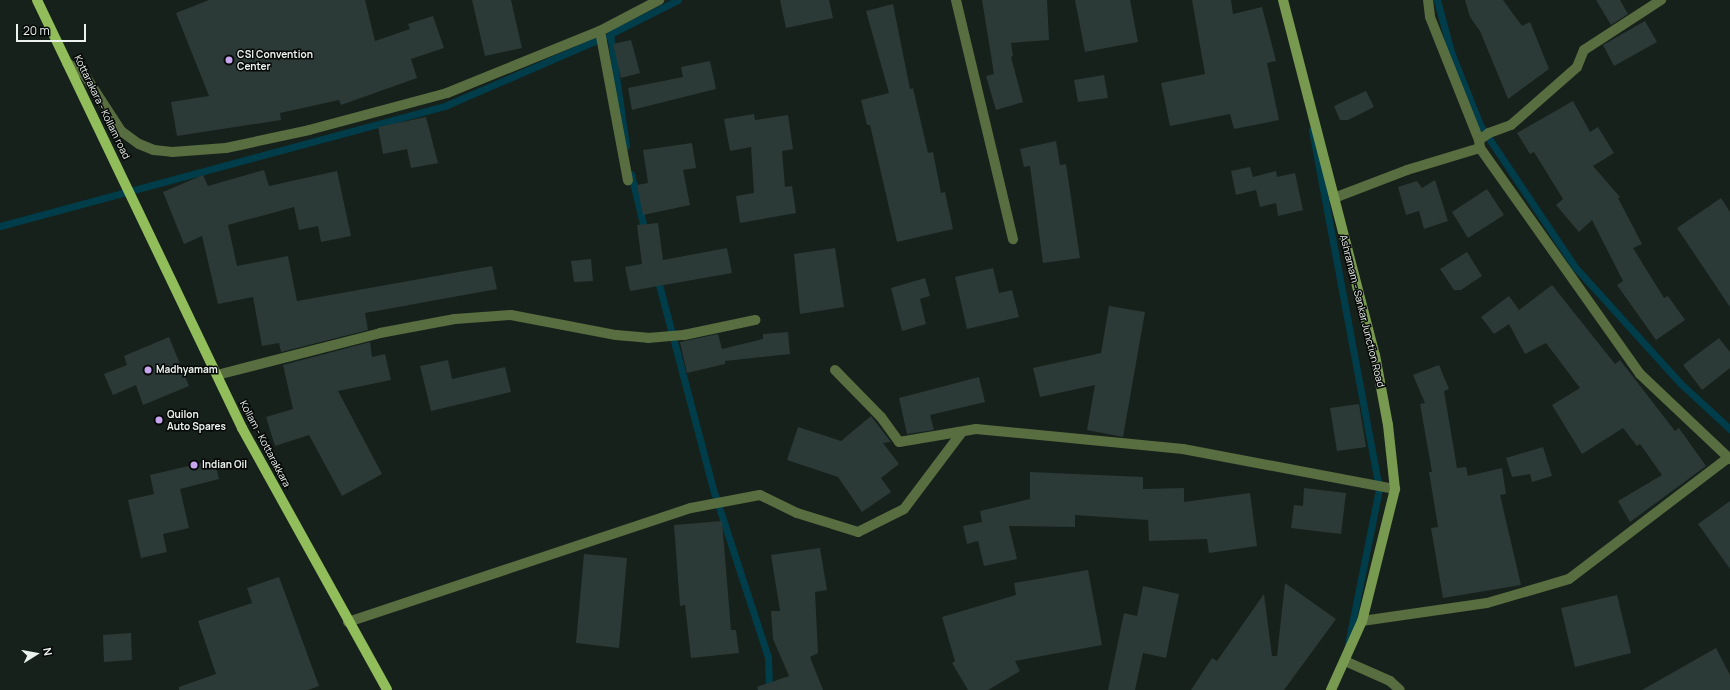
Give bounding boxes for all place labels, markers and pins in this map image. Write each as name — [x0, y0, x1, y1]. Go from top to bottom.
place label: CSI Convention Center — [237, 48, 313, 72]
marker: CSI Convention Center — [224, 55, 234, 65]
place label: Madhyamam — [156, 364, 218, 376]
marker: Madhyamam — [143, 365, 153, 375]
place label: Quilon Auto Spares — [167, 408, 226, 432]
marker: Quilon Auto Spares — [154, 415, 164, 425]
place label: Indian Oil — [202, 459, 247, 471]
marker: Indian Oil — [189, 460, 199, 470]

